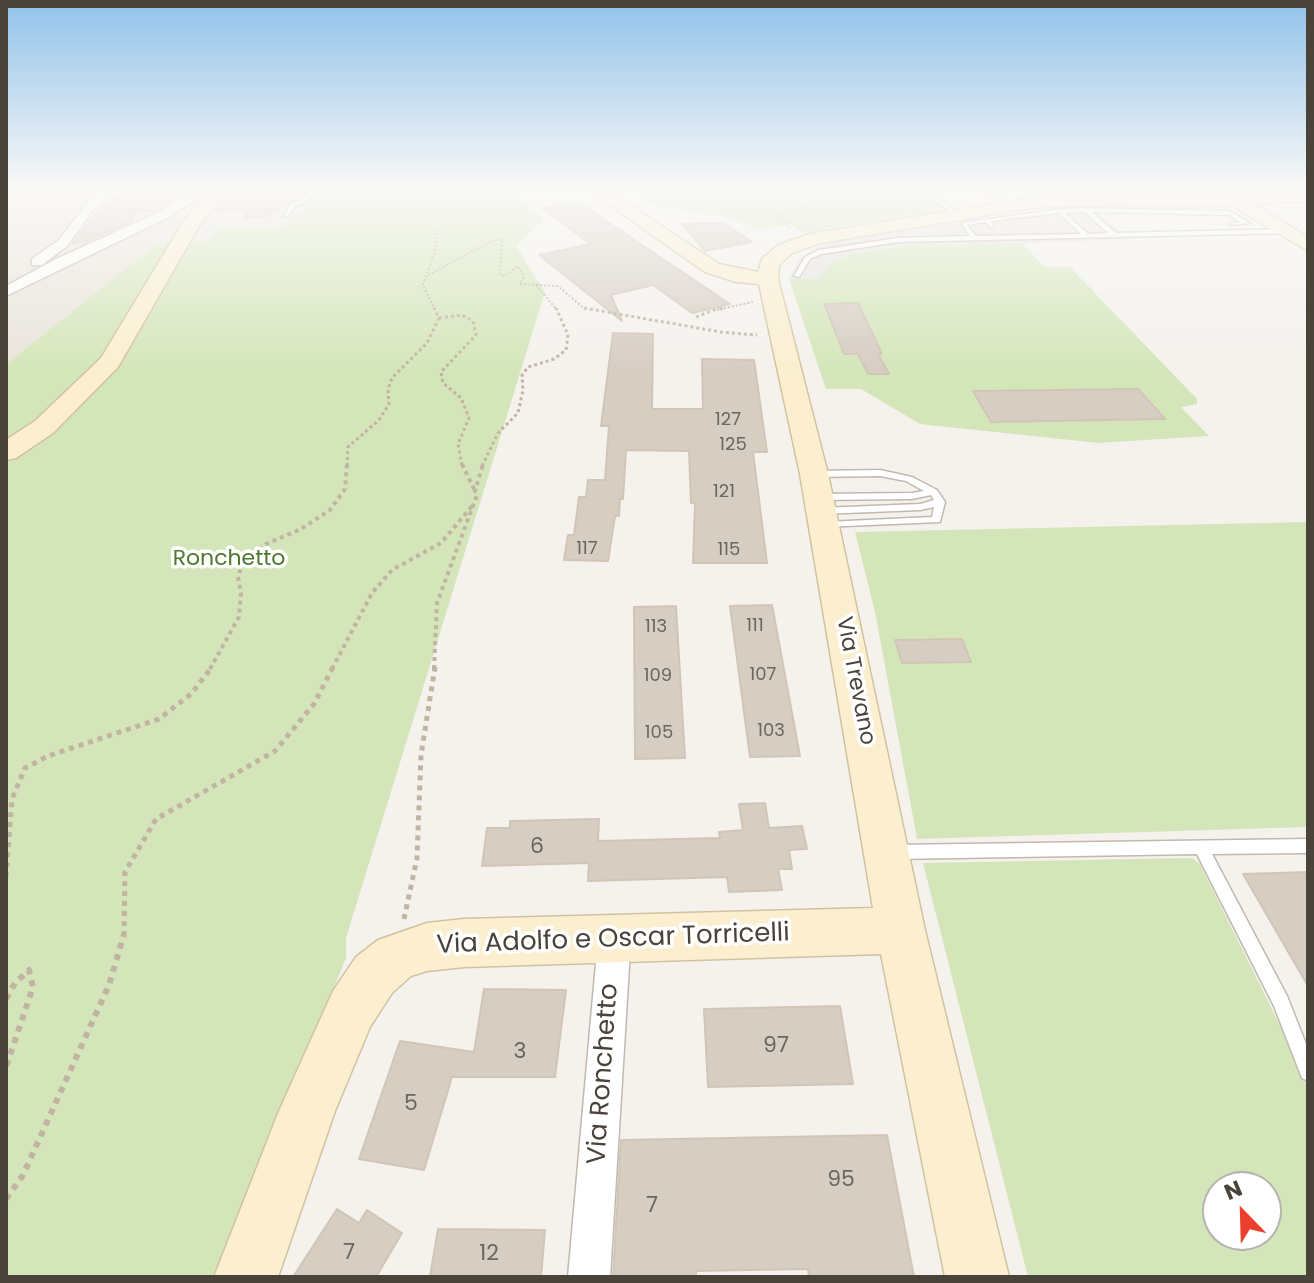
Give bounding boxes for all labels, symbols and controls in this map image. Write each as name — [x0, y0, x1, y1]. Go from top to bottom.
house number: 127 — [715, 409, 741, 431]
house number: 125 — [719, 434, 747, 456]
house number: 121 — [713, 481, 735, 503]
house number: 117 — [576, 538, 598, 560]
house number: 115 — [718, 539, 740, 561]
park label: Ronchetto — [173, 546, 285, 572]
house number: 111 — [746, 615, 764, 637]
street label: Via Trevano — [830, 615, 880, 747]
house number: 113 — [645, 616, 667, 638]
house number: 107 — [750, 664, 776, 686]
house number: 109 — [644, 665, 672, 687]
house number: 103 — [757, 720, 785, 742]
house number: 105 — [645, 722, 673, 744]
house number: 6 — [530, 834, 544, 860]
street label: Via Adolfo e Oscar Torricelli — [436, 918, 790, 962]
street label: Via Ronchetto — [582, 982, 626, 1166]
house number: 97 — [763, 1033, 789, 1059]
house number: 3 — [514, 1039, 526, 1065]
house number: 5 — [404, 1091, 418, 1117]
house number: 95 — [827, 1167, 855, 1193]
north arrow — [1202, 1171, 1282, 1251]
text: N — [1220, 1173, 1247, 1208]
house number: 7 — [646, 1193, 658, 1219]
house number: 7 — [343, 1240, 355, 1266]
house number: 12 — [479, 1241, 499, 1267]

